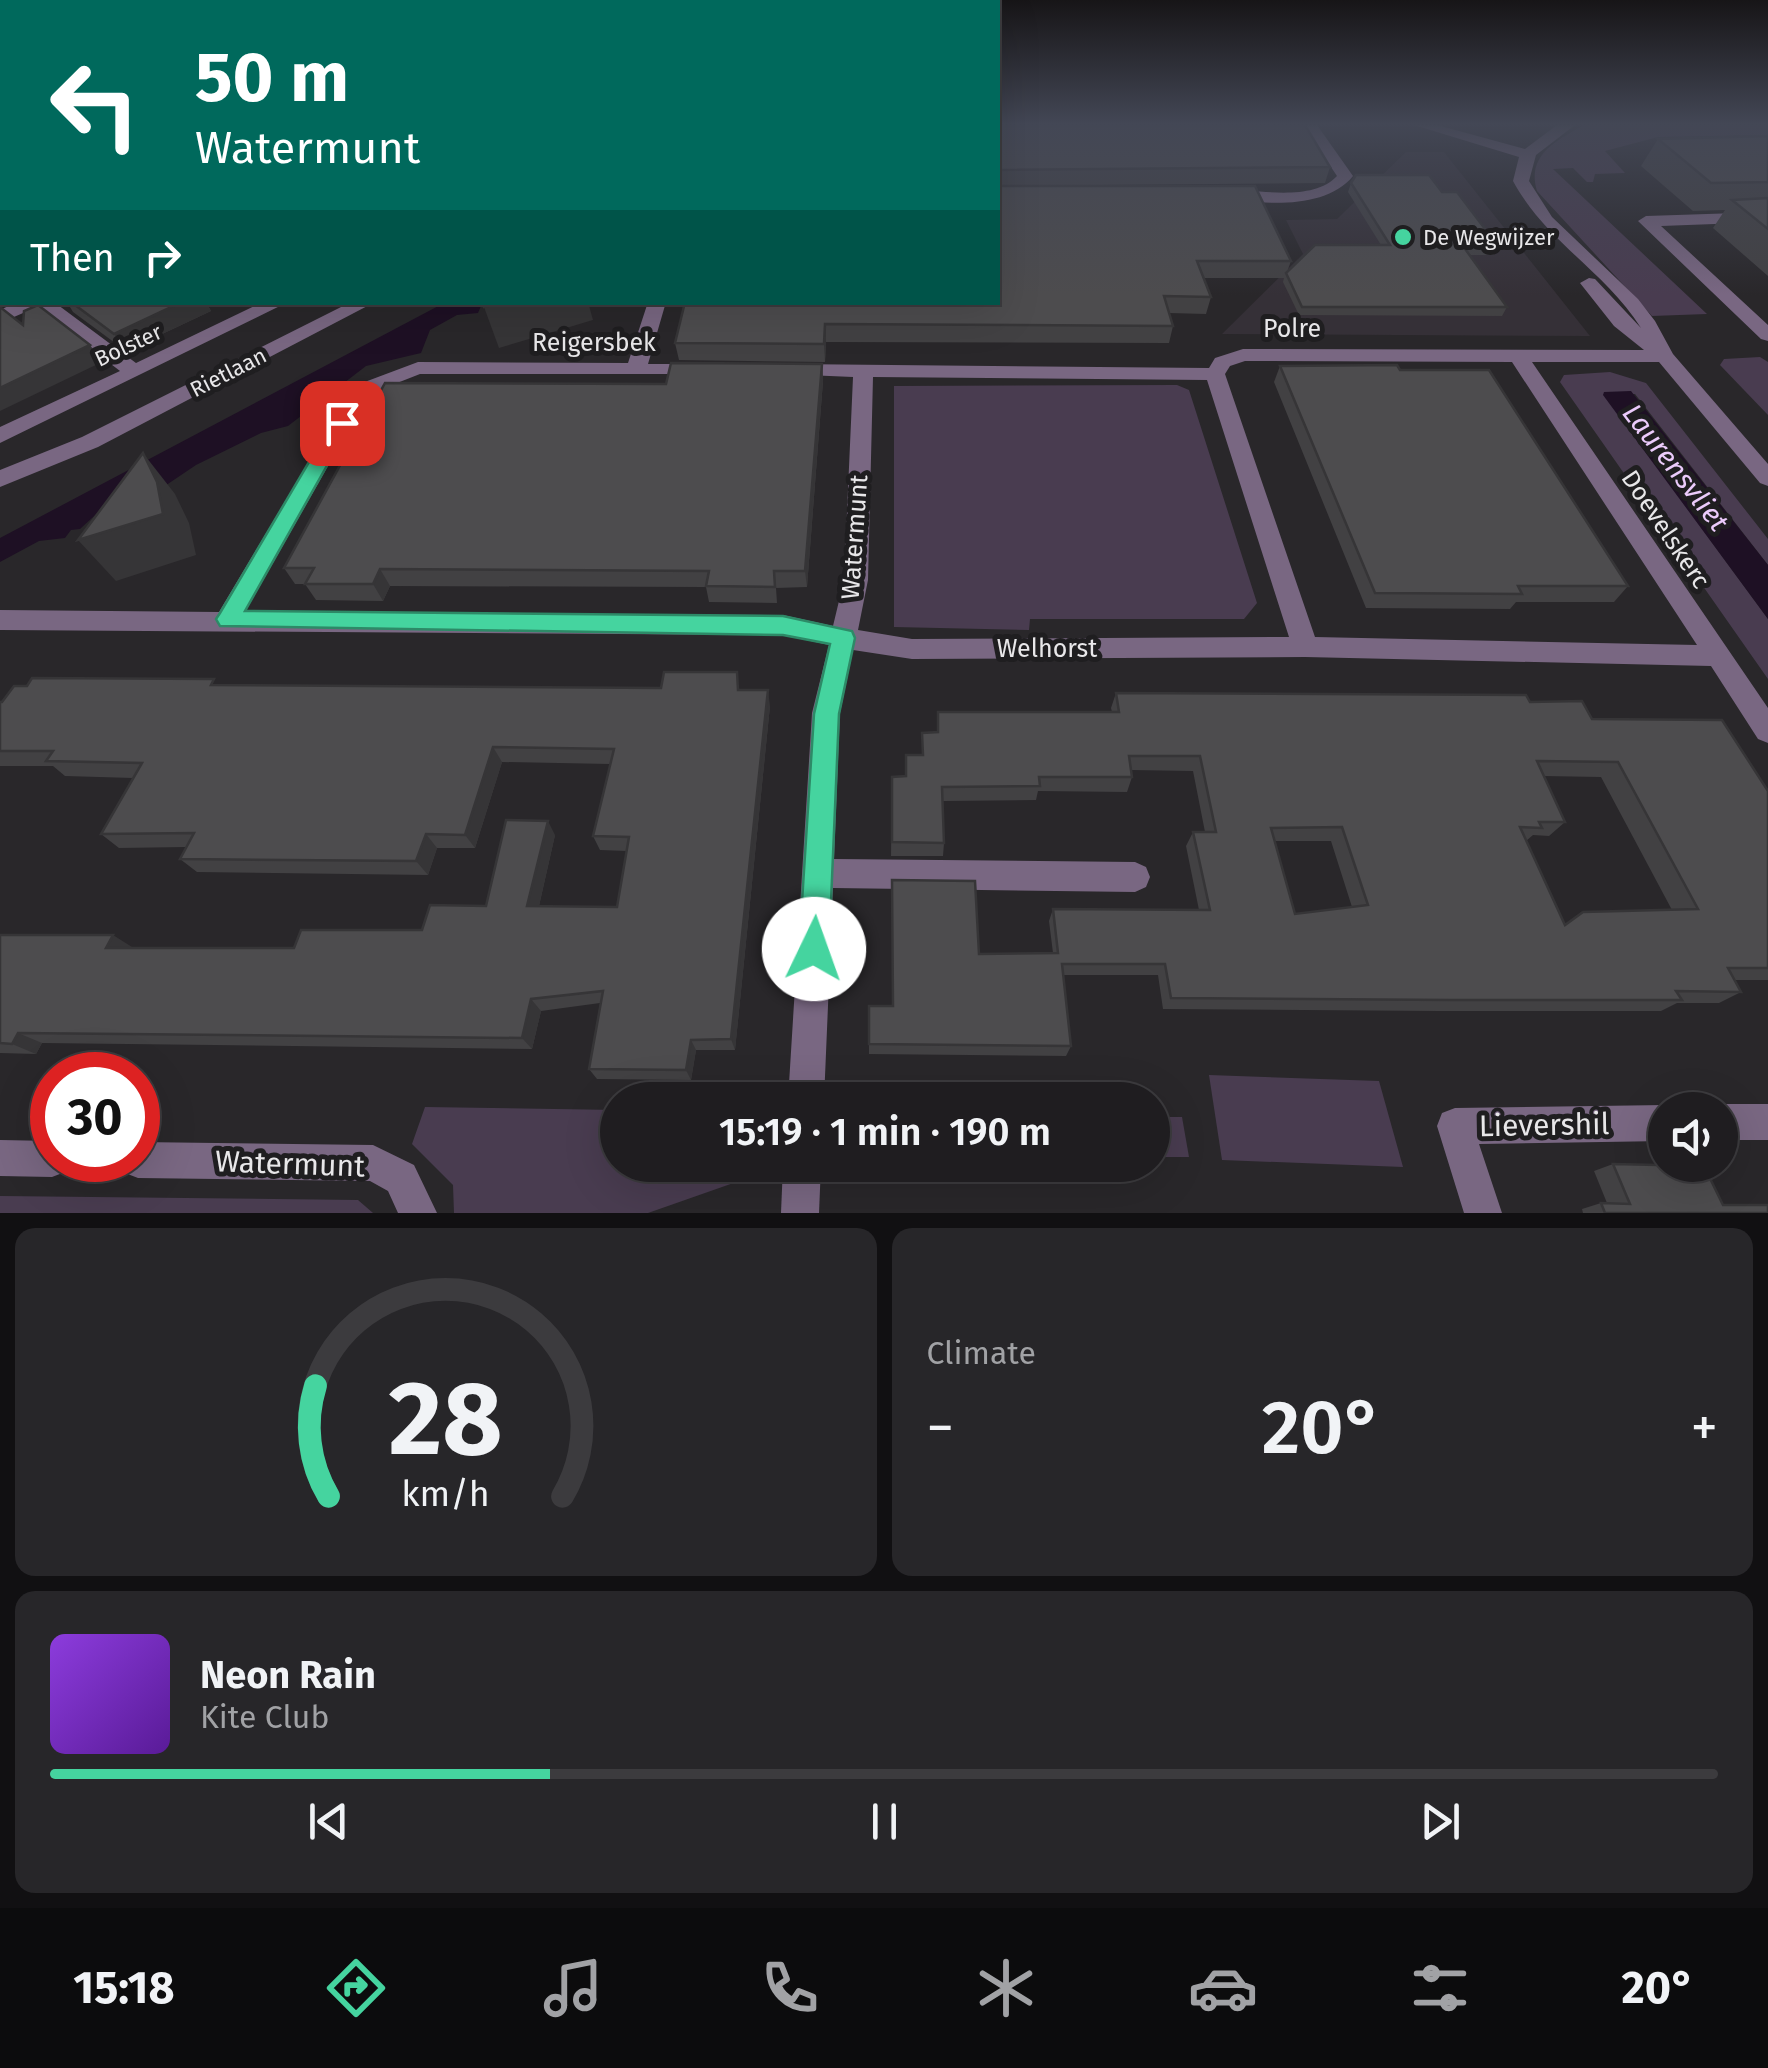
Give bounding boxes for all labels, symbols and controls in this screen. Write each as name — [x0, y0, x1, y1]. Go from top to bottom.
text: 50 m — [195, 36, 349, 120]
icon: left — [30, 40, 160, 170]
text: Watermunt — [195, 121, 420, 175]
place label: De Wegwijzer — [1423, 224, 1555, 251]
marker: De Wegwijzer — [1392, 226, 1414, 248]
icon: right — [135, 230, 190, 285]
text: Then — [30, 235, 115, 281]
street label: Polre — [1263, 314, 1321, 344]
street label: Bolster — [90, 318, 167, 373]
street label: Reigersbek — [532, 328, 656, 358]
street label: Rietlaan — [185, 342, 271, 403]
pin — [300, 381, 385, 466]
icon: arrive — [315, 396, 370, 451]
water label: Laurensvliet — [1616, 397, 1735, 537]
street label: Doevelskerc — [1615, 465, 1716, 594]
street label: Watermunt — [836, 473, 874, 601]
street label: Welhorst — [997, 634, 1098, 664]
position arrow — [762, 897, 866, 1001]
speed limit sign: 30 — [30, 1052, 160, 1182]
map controls — [1648, 1092, 1738, 1182]
button: sound — [1648, 1092, 1738, 1182]
street label: Lievershil — [1478, 1106, 1610, 1144]
text: 15:19 · 1 min · 190 m — [719, 1109, 1051, 1155]
street label: Watermunt — [214, 1143, 366, 1185]
text: Climate — [927, 1334, 1036, 1372]
text: 28 — [389, 1357, 503, 1482]
text: 20° — [1262, 1383, 1383, 1473]
text: − — [927, 1395, 954, 1461]
text: + — [1691, 1395, 1718, 1461]
text: km/h — [402, 1473, 490, 1515]
text: Neon Rain — [200, 1652, 376, 1698]
text: Kite Club — [200, 1698, 329, 1736]
icon: previous — [301, 1794, 356, 1849]
icon: pause — [857, 1794, 912, 1849]
icon: next — [1413, 1794, 1468, 1849]
icon: directions — [321, 1953, 391, 2023]
icon: music — [538, 1953, 608, 2023]
icon: phone — [755, 1953, 825, 2023]
icon: climate — [971, 1953, 1041, 2023]
icon: car — [1188, 1953, 1258, 2023]
icon: filters — [1405, 1953, 1475, 2023]
text: 15:18 — [73, 1961, 175, 2015]
text: 20° — [1622, 1961, 1695, 2015]

